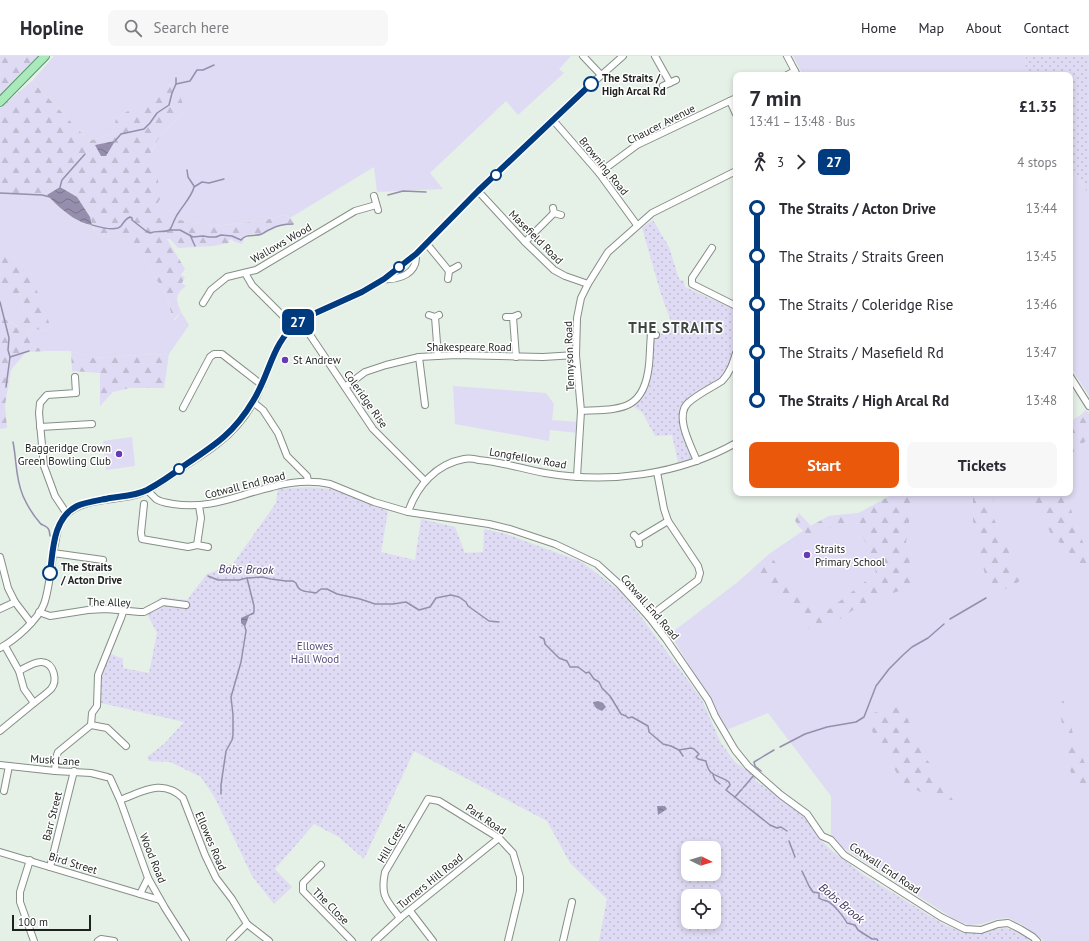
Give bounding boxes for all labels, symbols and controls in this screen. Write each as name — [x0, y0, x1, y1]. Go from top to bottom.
search box — [108, 10, 388, 46]
text: Hopline — [20, 16, 84, 40]
icon: search — [122, 17, 144, 39]
text: Search here — [154, 18, 229, 37]
text: Home — [861, 19, 896, 37]
text: Map — [918, 19, 944, 37]
text: About — [966, 19, 1002, 37]
text: Contact — [1024, 19, 1069, 37]
place label: The Straits / High Arcal Rd — [602, 71, 666, 98]
marker: The Straits / High Arcal Rd — [583, 76, 599, 92]
text: 7 min — [749, 84, 801, 112]
text: £1.35 — [1019, 97, 1057, 116]
street label: Chaucer Avenue — [625, 101, 698, 147]
text: 13:41 – 13:48 · Bus — [749, 113, 855, 130]
street label: Browning Road — [576, 134, 632, 198]
icon: walk — [749, 151, 771, 173]
icon: forward — [790, 151, 812, 173]
text: 27 — [826, 153, 842, 171]
text: 3 — [777, 154, 784, 171]
text: 4 stops — [1017, 154, 1057, 171]
unlabelled marker — [490, 169, 502, 181]
text: The Straits / Acton Drive — [779, 199, 936, 218]
text: 13:44 — [1026, 200, 1057, 217]
street label: Masefield Road — [506, 207, 566, 267]
street label: Wallows Wood — [248, 220, 314, 266]
text: The Straits / Straits Green — [779, 247, 944, 266]
text: 13:45 — [1026, 248, 1057, 265]
unlabelled marker — [393, 261, 405, 273]
text: The Straits / Coleridge Rise — [779, 295, 953, 314]
text: 13:46 — [1026, 296, 1057, 313]
line badge: 27 — [280, 309, 316, 335]
text: 27 — [290, 313, 306, 331]
district label: THE STRAITS — [628, 318, 724, 337]
street label: Tennyson Road — [561, 321, 577, 391]
street label: Shakespeare Road — [426, 340, 512, 354]
text: The Straits / Masefield Rd — [779, 343, 944, 362]
text: 13:47 — [1026, 344, 1057, 361]
place label: St Andrew — [293, 353, 341, 367]
marker: St Andrew — [280, 355, 290, 365]
street label: Coleridge Rise — [341, 367, 391, 431]
text: The Straits / High Arcal Rd — [779, 391, 949, 410]
text: 13:48 — [1026, 392, 1057, 409]
place label: Baggeridge Crown Green Bowling Club — [18, 441, 111, 468]
button: Start — [749, 442, 899, 488]
button: Tickets — [907, 442, 1057, 488]
street label: Longfellow Road — [488, 444, 568, 472]
marker: Baggeridge Crown Green Bowling Club — [114, 449, 124, 459]
unlabelled marker — [173, 463, 185, 475]
street label: Cotwall End Road — [203, 468, 287, 502]
place label: Straits Primary School — [815, 542, 886, 569]
marker: Straits Primary School — [802, 550, 812, 560]
place label: The Straits / Acton Drive — [60, 560, 123, 587]
water label: Bobs Brook — [218, 561, 274, 577]
marker: The Straits / Acton Drive — [42, 565, 58, 581]
street label: Cotwall End Road — [618, 571, 682, 643]
street label: The Alley — [87, 595, 132, 609]
park label: Ellowes Hall Wood — [291, 639, 339, 666]
street label: Musk Lane — [30, 751, 81, 769]
street label: Barr Street — [39, 790, 65, 842]
street label: Park Road — [463, 800, 509, 838]
street label: Ellowes Road — [192, 809, 230, 873]
street label: Hill Crest — [374, 820, 408, 865]
street label: Wood Road — [137, 831, 169, 885]
street label: Cotwall End Road — [847, 839, 923, 897]
north arrow — [681, 841, 721, 881]
map controls — [681, 841, 721, 929]
street label: Bird Street — [47, 849, 99, 877]
street label: Turners Hill Road — [394, 850, 466, 912]
water label: Bobs Brook — [816, 880, 868, 927]
street label: The Close — [310, 885, 353, 928]
button: locate — [681, 889, 721, 929]
scale bar — [12, 913, 91, 932]
text: 100 m — [18, 915, 48, 929]

